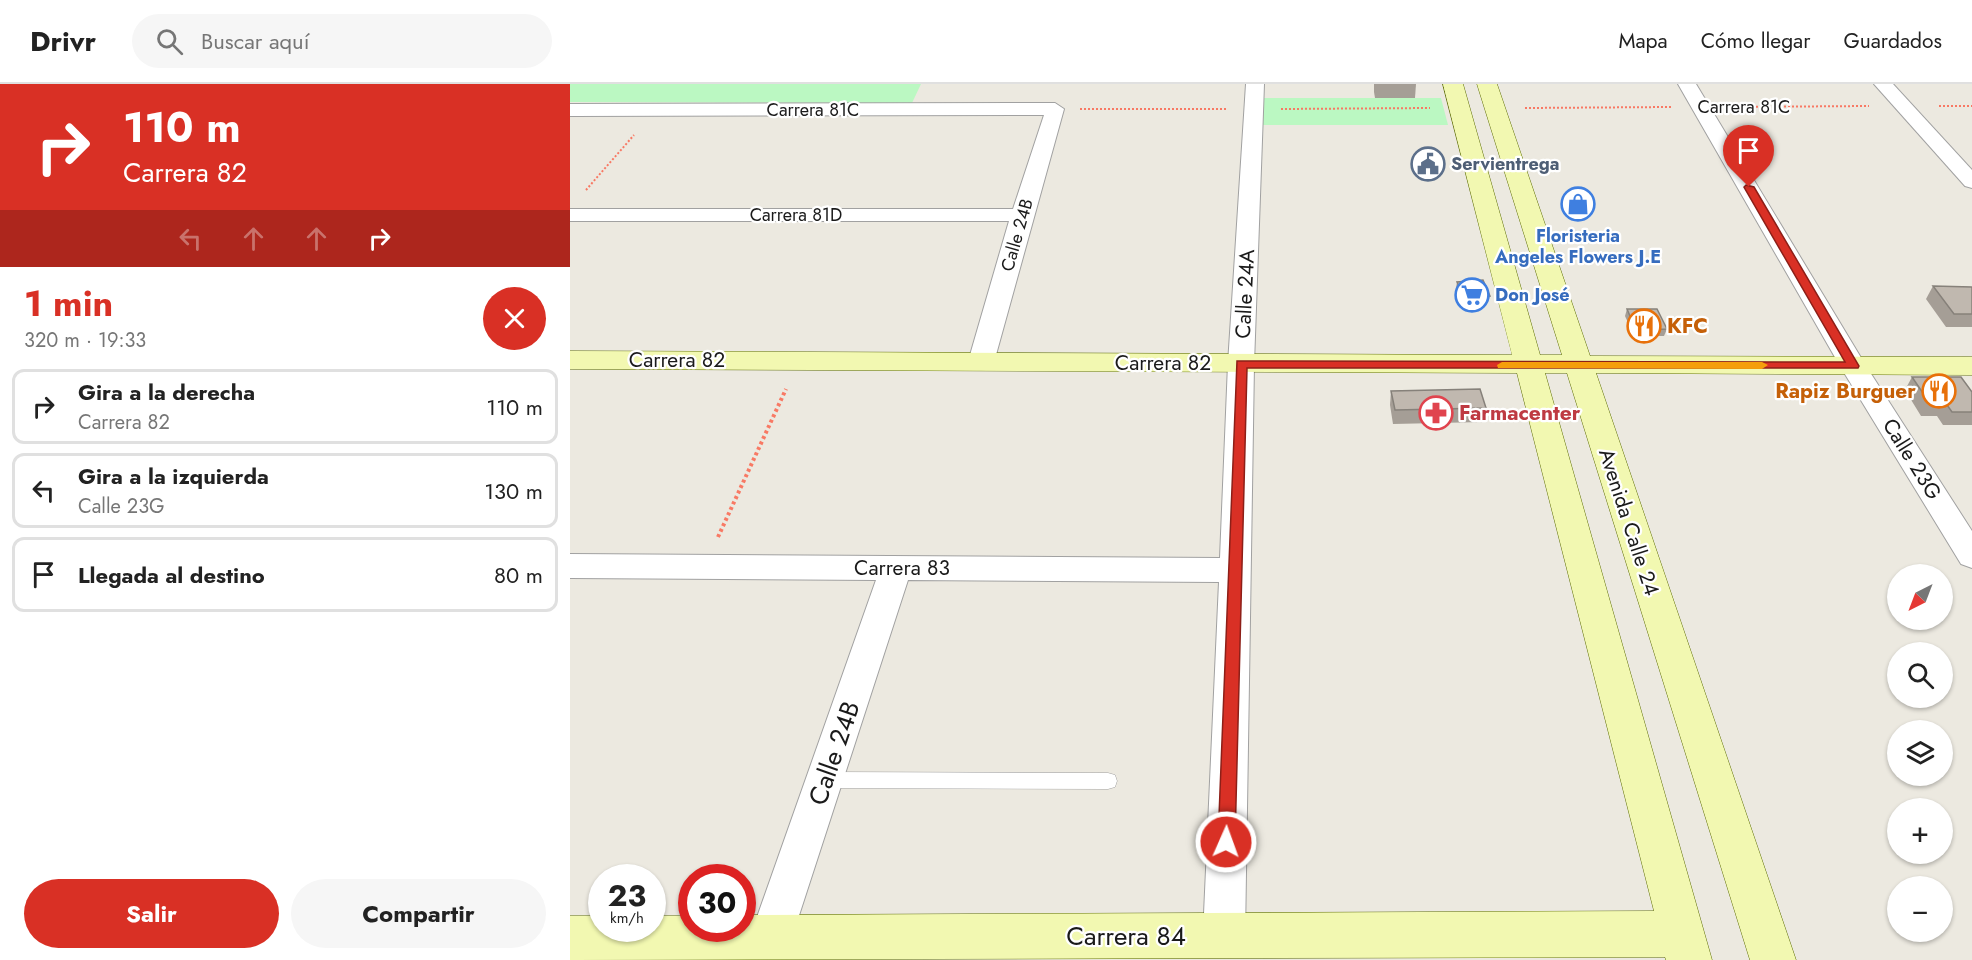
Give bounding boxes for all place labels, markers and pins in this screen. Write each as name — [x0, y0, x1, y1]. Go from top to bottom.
pin — [1723, 125, 1774, 187]
public building icon: Servientrega — [1410, 146, 1446, 182]
place label: Servientrega — [1451, 151, 1559, 177]
shop icon: Floristeria Angeles Flowers J.E — [1560, 186, 1596, 222]
place label: Floristeria Angeles Flowers J.E — [1494, 223, 1661, 270]
supermarket icon: Don José — [1454, 277, 1490, 313]
place label: Don José — [1495, 282, 1570, 308]
restaurant icon: KFC — [1626, 308, 1662, 344]
place label: KFC — [1667, 311, 1708, 341]
restaurant icon: Rapiz Burguer — [1921, 373, 1957, 409]
place label: Rapiz Burguer — [1775, 376, 1916, 406]
pharmacy icon: Farmacenter — [1418, 395, 1454, 431]
place label: Farmacenter — [1459, 398, 1581, 428]

